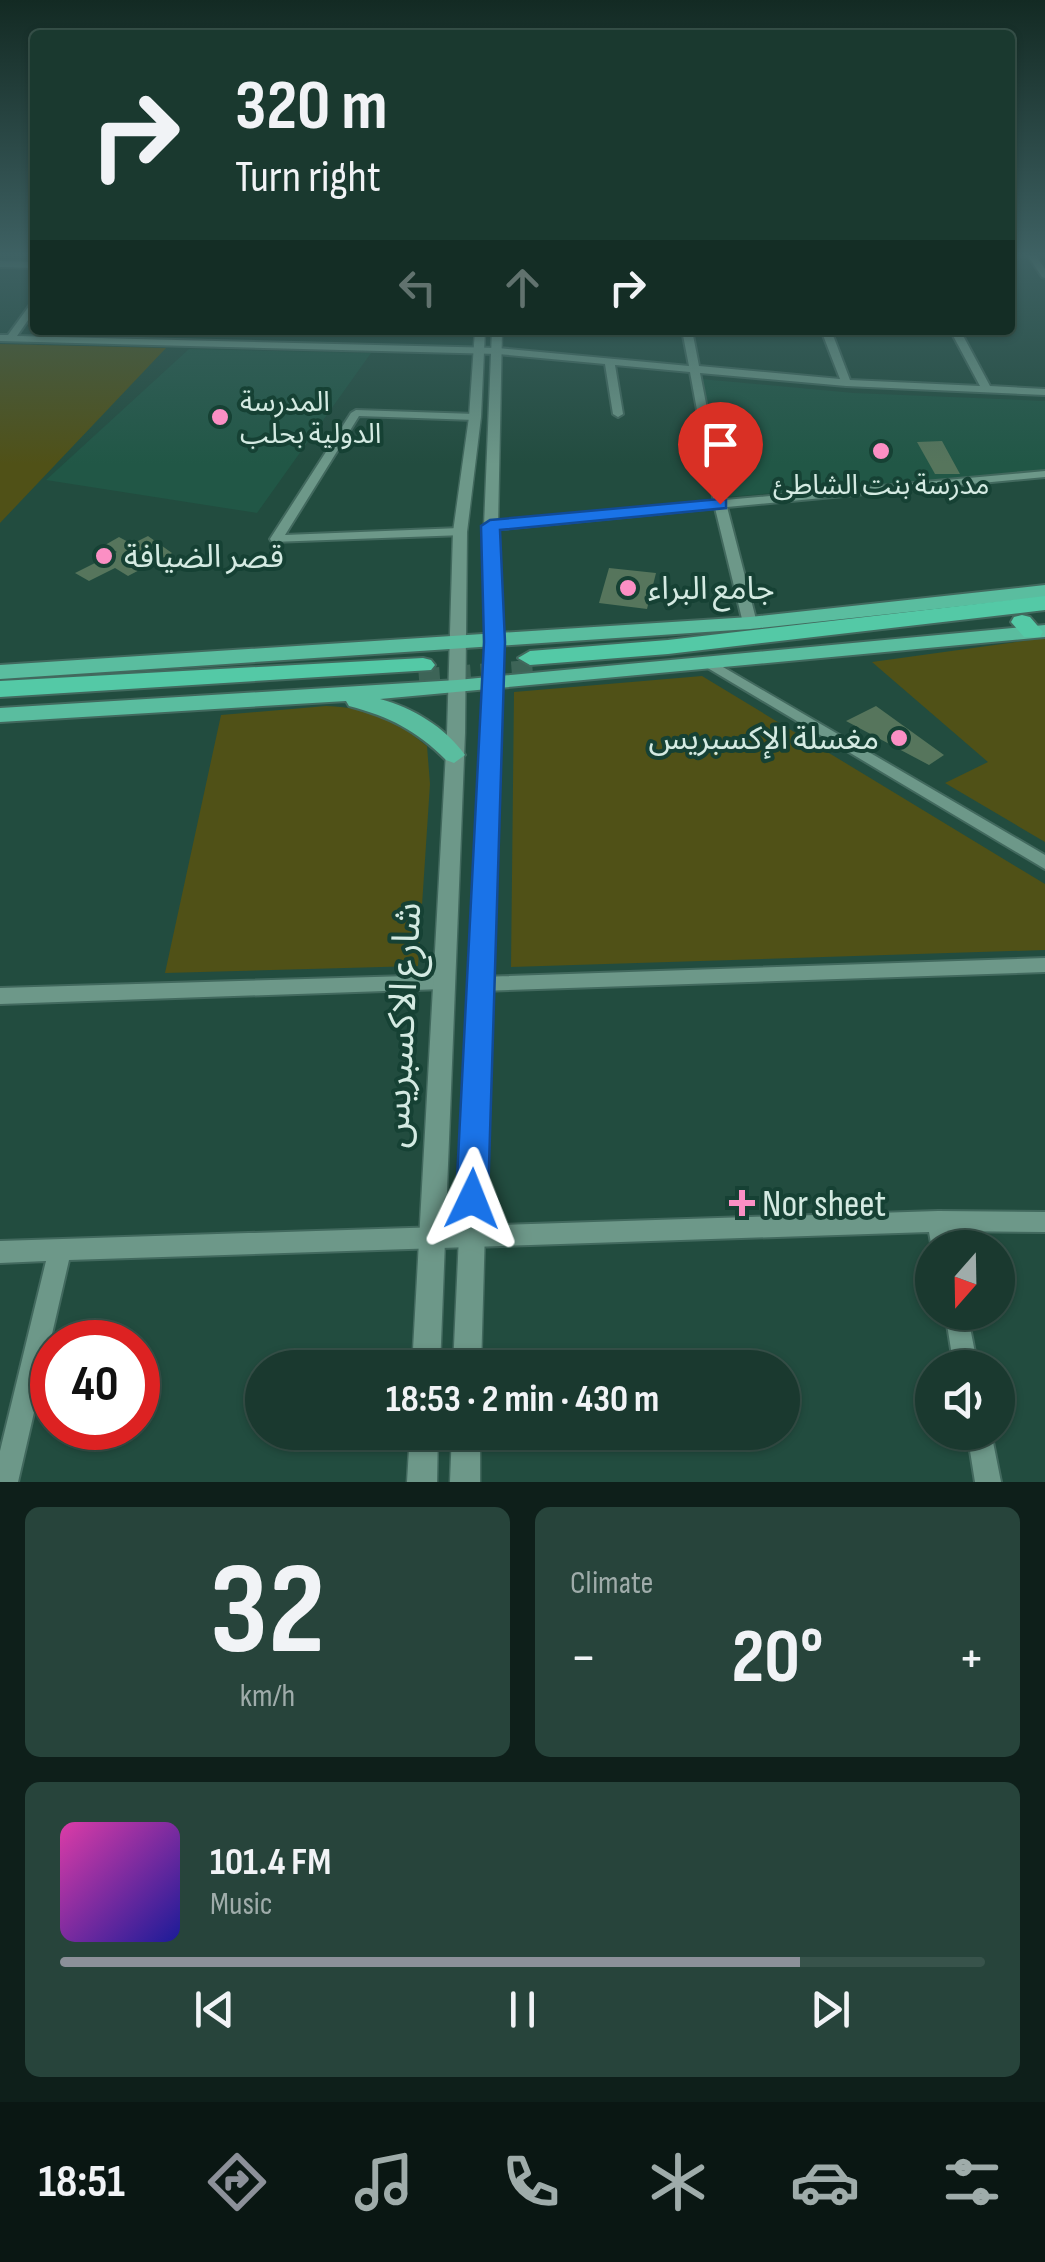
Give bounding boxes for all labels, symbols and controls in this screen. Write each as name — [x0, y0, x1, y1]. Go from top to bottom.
text: 320 m — [235, 65, 388, 149]
icon: right — [70, 70, 200, 200]
text: Turn right — [235, 150, 381, 205]
icon: left — [390, 260, 445, 315]
icon: ahead — [495, 260, 550, 315]
icon: right — [600, 260, 655, 315]
place label: المدرسة الدولية بحلب — [240, 386, 382, 451]
pin — [678, 402, 763, 505]
marker: المدرسة الدولية بحلب — [209, 406, 231, 428]
icon: arrive — [693, 417, 748, 472]
marker: مدرسة بنت الشاطئ — [870, 440, 892, 462]
place label: مدرسة بنت الشاطئ — [773, 469, 989, 502]
place label: قصر الضيافة — [124, 538, 284, 577]
marker: قصر الضيافة — [93, 545, 115, 567]
place label: جامع البراء — [648, 570, 775, 612]
marker: جامع البراء — [617, 577, 639, 599]
place label: مغسلة الإكسبريس — [649, 720, 879, 760]
marker: مغسلة الإكسبريس — [888, 727, 910, 749]
street label: شارع الاكسبريس — [374, 901, 435, 1149]
position arrow — [420, 1147, 524, 1251]
place label: Nor sheet — [762, 1182, 886, 1227]
marker: Nor sheet — [731, 1192, 753, 1214]
north arrow — [915, 1230, 1015, 1330]
map controls — [915, 1230, 1015, 1450]
speed limit sign: 40 — [30, 1320, 160, 1450]
button: sound — [915, 1350, 1015, 1450]
text: 18:53 · 2 min · 430 m — [386, 1377, 659, 1422]
text: 32 — [210, 1534, 325, 1690]
text: Climate — [570, 1564, 653, 1603]
text: 20° — [731, 1613, 824, 1704]
text: − — [570, 1625, 597, 1692]
text: + — [958, 1625, 985, 1692]
text: km/h — [240, 1677, 295, 1716]
text: 101.4 FM — [210, 1840, 331, 1885]
text: Music — [210, 1885, 273, 1924]
icon: previous — [187, 1982, 242, 2037]
icon: pause — [495, 1982, 550, 2037]
icon: next — [803, 1982, 858, 2037]
icon: directions — [202, 2147, 272, 2217]
icon: music — [349, 2147, 419, 2217]
icon: phone — [496, 2147, 566, 2217]
icon: climate — [643, 2147, 713, 2217]
icon: car — [790, 2147, 860, 2217]
icon: filters — [937, 2147, 1007, 2217]
text: 18:51 — [38, 2155, 125, 2210]

